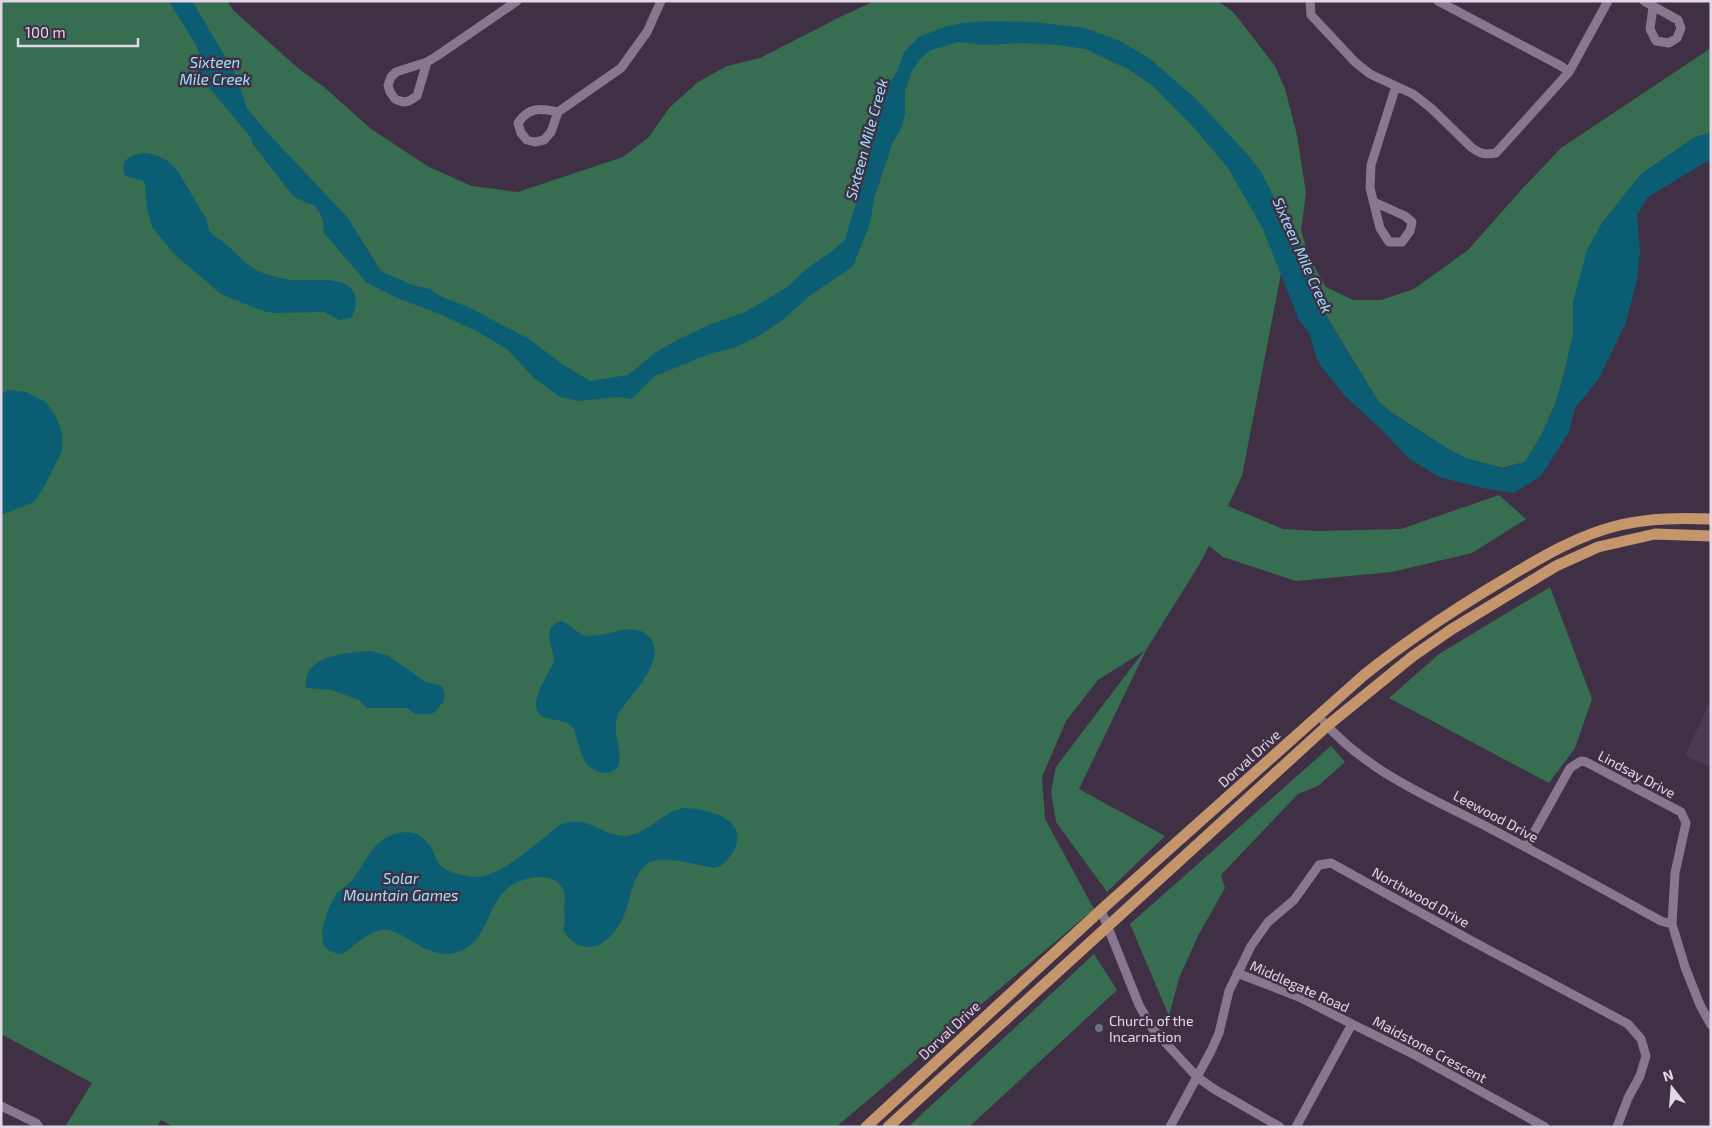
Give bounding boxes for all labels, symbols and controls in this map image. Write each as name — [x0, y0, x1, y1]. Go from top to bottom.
scale bar — [18, 15, 138, 47]
text: 100 m — [25, 23, 66, 41]
water label: Sixteen Mile Creek — [180, 53, 251, 88]
water label: Sixteen Mile Creek — [841, 76, 891, 202]
water label: Sixteen Mile Creek — [1269, 194, 1337, 316]
street label: Dorval Drive — [1214, 726, 1284, 790]
street label: Lindsay Drive — [1595, 747, 1679, 801]
street label: Leewood Drive — [1451, 786, 1541, 846]
street label: Northwood Drive — [1369, 863, 1473, 931]
water label: Solar Mountain Games — [343, 869, 459, 904]
street label: Middlegate Road — [1248, 956, 1352, 1016]
street label: Dorval Drive — [915, 997, 983, 1063]
place label: Church of the Incarnation — [1109, 1012, 1193, 1045]
street label: Maidstone Crescent — [1370, 1012, 1490, 1086]
marker: Church of the Incarnation — [1093, 1022, 1105, 1034]
north arrow — [1647, 1063, 1697, 1113]
text: N — [1661, 1065, 1675, 1085]

